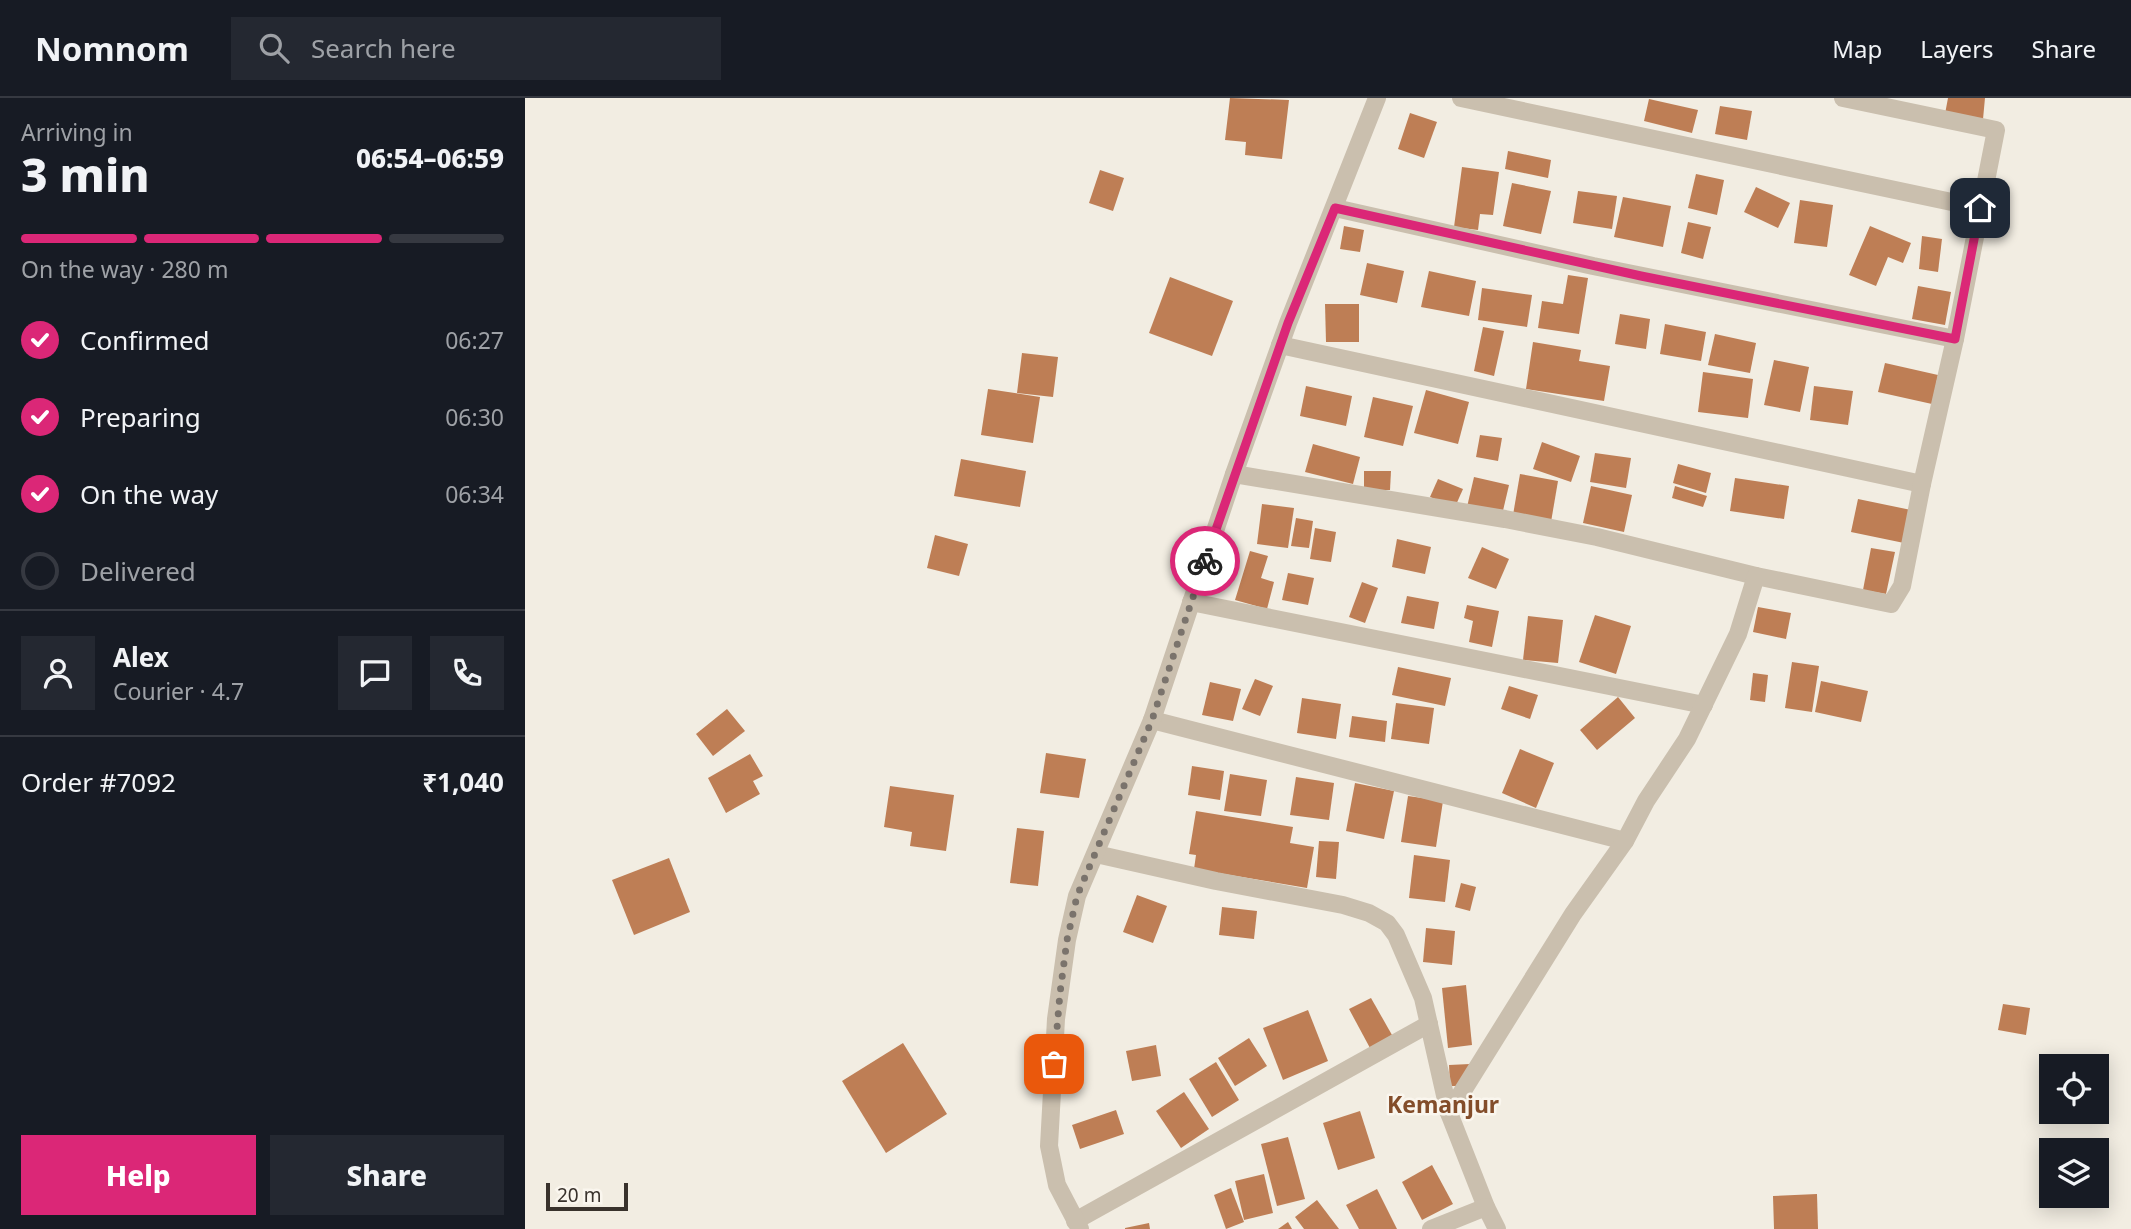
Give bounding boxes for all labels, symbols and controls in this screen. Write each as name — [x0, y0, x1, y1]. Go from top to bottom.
search box — [231, 17, 721, 80]
text: Nomnom — [35, 26, 189, 71]
icon: search — [255, 29, 293, 67]
text: Search here — [311, 30, 456, 66]
text: Map — [1832, 32, 1882, 65]
text: Layers — [1920, 32, 1994, 65]
text: Share — [2032, 32, 2096, 65]
text: Arriving in — [21, 116, 133, 148]
text: 06:54–06:59 — [356, 140, 504, 176]
text: 3 min — [21, 143, 150, 205]
pin — [1950, 178, 2010, 238]
icon: home — [1961, 189, 1999, 227]
text: On the way · 280 m — [21, 253, 228, 285]
icon: check — [21, 321, 59, 359]
text: Confirmed — [80, 322, 210, 358]
text: 06:27 — [445, 324, 504, 356]
icon: check — [21, 398, 59, 436]
text: Preparing — [80, 399, 201, 435]
text: 06:30 — [445, 401, 504, 433]
icon: check — [21, 475, 59, 513]
text: On the way — [80, 476, 218, 512]
text: 06:34 — [445, 478, 504, 510]
courier — [1170, 526, 1240, 596]
icon: bike — [1186, 542, 1224, 580]
text: Delivered — [80, 553, 196, 589]
button: person — [21, 636, 95, 710]
button: chat — [338, 636, 412, 710]
button: phone — [430, 636, 504, 710]
text: Alex — [113, 639, 169, 675]
text: Courier · 4.7 — [113, 675, 244, 707]
text: Order #7092 — [21, 764, 176, 800]
text: ₹1,040 — [422, 764, 504, 800]
pin — [1024, 1034, 1084, 1094]
icon: bag — [1035, 1045, 1073, 1083]
map controls — [2039, 1054, 2109, 1208]
button: locate — [2039, 1054, 2109, 1124]
district label: Kemanjur — [1387, 1088, 1499, 1120]
button: Help — [21, 1135, 256, 1215]
button: Share — [270, 1135, 504, 1215]
button: layers — [2039, 1138, 2109, 1208]
scale bar — [546, 1180, 628, 1212]
text: 20 m — [557, 1182, 601, 1208]

